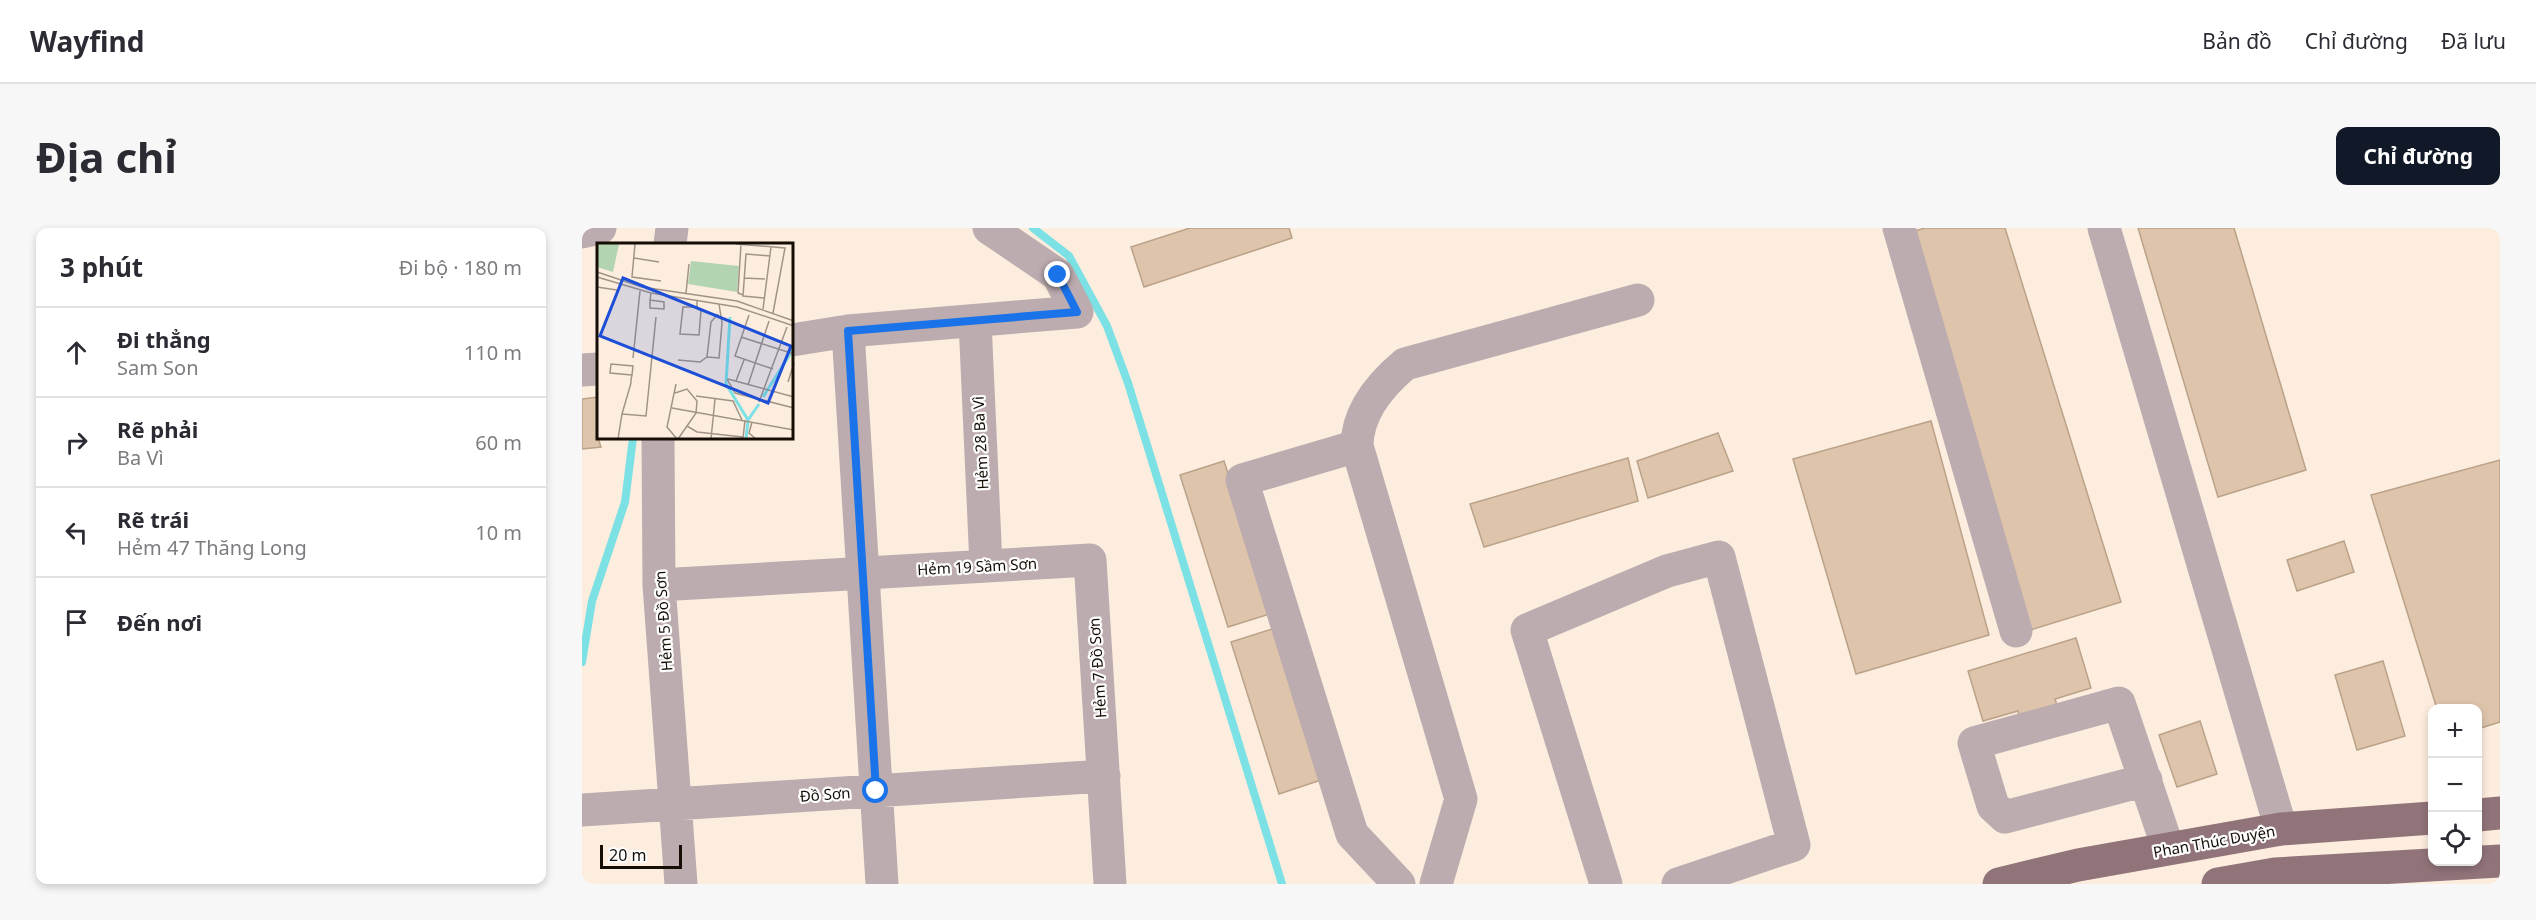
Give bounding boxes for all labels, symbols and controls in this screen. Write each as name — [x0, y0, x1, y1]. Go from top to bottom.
text: Wayfind — [30, 22, 144, 60]
text: Bản đồ — [2202, 27, 2272, 55]
text: Chỉ đường — [2305, 27, 2408, 55]
text: Đã lưu — [2441, 27, 2506, 55]
button: Chỉ đường — [2336, 127, 2500, 185]
text: Địa chỉ — [36, 128, 177, 185]
inset map — [597, 243, 794, 440]
text: 3 phút — [60, 249, 143, 285]
text: Đi bộ · 180 m — [399, 254, 522, 281]
route end — [1044, 261, 1070, 287]
text: Đi thẳng — [117, 324, 211, 354]
icon: ahead — [60, 336, 93, 369]
text: 110 m — [464, 339, 522, 366]
text: Sam Son — [117, 354, 199, 381]
street label: Hẻm 28 Ba Vì — [968, 396, 992, 490]
text: Rẽ phải — [117, 414, 198, 444]
icon: right — [60, 426, 93, 459]
text: 60 m — [475, 429, 522, 456]
text: Ba Vì — [117, 444, 164, 471]
text: Rẽ trái — [117, 504, 189, 534]
icon: left — [60, 516, 93, 549]
text: 10 m — [475, 519, 522, 546]
text: Hẻm 47 Thăng Long — [117, 534, 307, 561]
street label: Hẻm 19 Sầm Sơn — [917, 553, 1037, 579]
street label: Hẻm 5 Đồ Sơn — [650, 570, 676, 672]
icon: arrive — [60, 606, 93, 639]
text: Đến nơi — [117, 607, 202, 637]
street label: Hẻm 7 Đồ Sơn — [1084, 617, 1110, 719]
map controls — [2428, 704, 2482, 866]
button: + — [2428, 704, 2482, 758]
button: − — [2428, 758, 2482, 812]
route start — [862, 777, 888, 803]
street label: Đồ Sơn — [799, 782, 851, 806]
button: locate — [2428, 812, 2482, 866]
street label: Phan Thúc Duyện — [2151, 820, 2277, 862]
scale bar — [600, 842, 682, 870]
text: 20 m — [609, 844, 646, 866]

